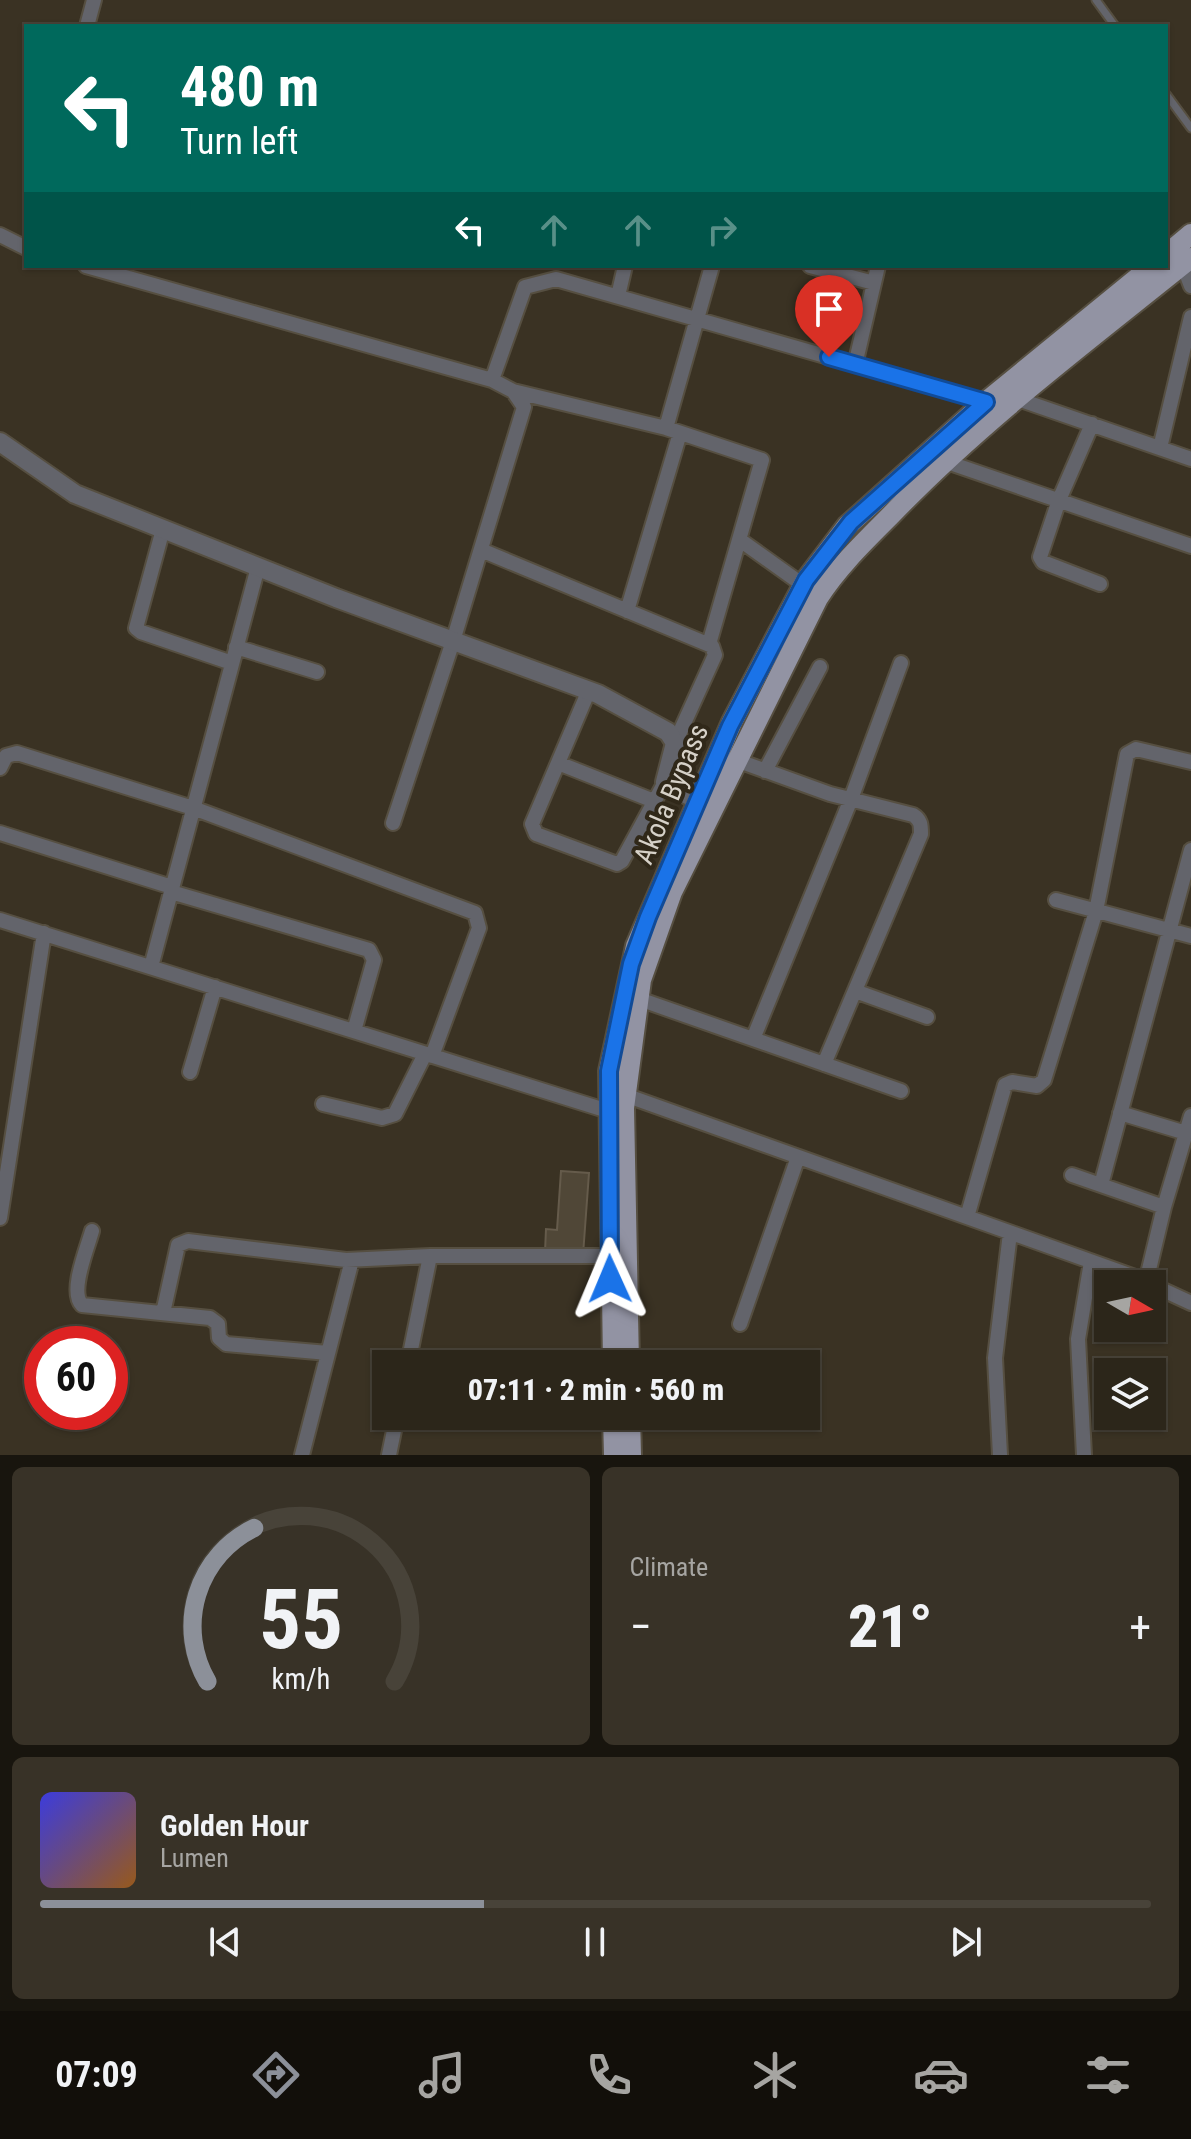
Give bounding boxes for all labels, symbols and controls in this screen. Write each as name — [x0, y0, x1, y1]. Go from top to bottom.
text: 480 m — [180, 54, 319, 120]
icon: left — [48, 56, 152, 160]
text: Turn left — [180, 121, 298, 163]
icon: left — [448, 208, 492, 252]
icon: ahead — [532, 208, 576, 252]
icon: ahead — [616, 208, 660, 252]
icon: right — [700, 208, 744, 252]
pin — [795, 275, 863, 357]
icon: arrive — [807, 287, 851, 331]
street label: Akola Bypass — [627, 719, 715, 869]
position arrow — [568, 1237, 652, 1321]
north arrow — [1094, 1270, 1166, 1342]
map controls — [1094, 1270, 1166, 1430]
speed limit sign: 60 — [24, 1326, 128, 1430]
button: layers — [1094, 1358, 1166, 1430]
text: 07:11 · 2 min · 560 m — [468, 1372, 724, 1407]
text: Climate — [630, 1552, 708, 1582]
text: 55 — [259, 1571, 343, 1668]
text: 21° — [848, 1591, 933, 1662]
text: − — [630, 1601, 652, 1653]
text: + — [1129, 1601, 1151, 1653]
text: km/h — [271, 1662, 330, 1696]
text: Golden Hour — [160, 1808, 309, 1843]
text: Lumen — [160, 1843, 229, 1873]
icon: previous — [203, 1920, 247, 1964]
icon: pause — [573, 1920, 617, 1964]
icon: next — [944, 1920, 988, 1964]
icon: directions — [248, 2047, 304, 2103]
icon: music — [414, 2047, 470, 2103]
icon: phone — [581, 2047, 637, 2103]
icon: climate — [747, 2047, 803, 2103]
icon: car — [913, 2047, 969, 2103]
icon: filters — [1080, 2047, 1136, 2103]
text: 07:09 — [55, 2054, 138, 2096]

